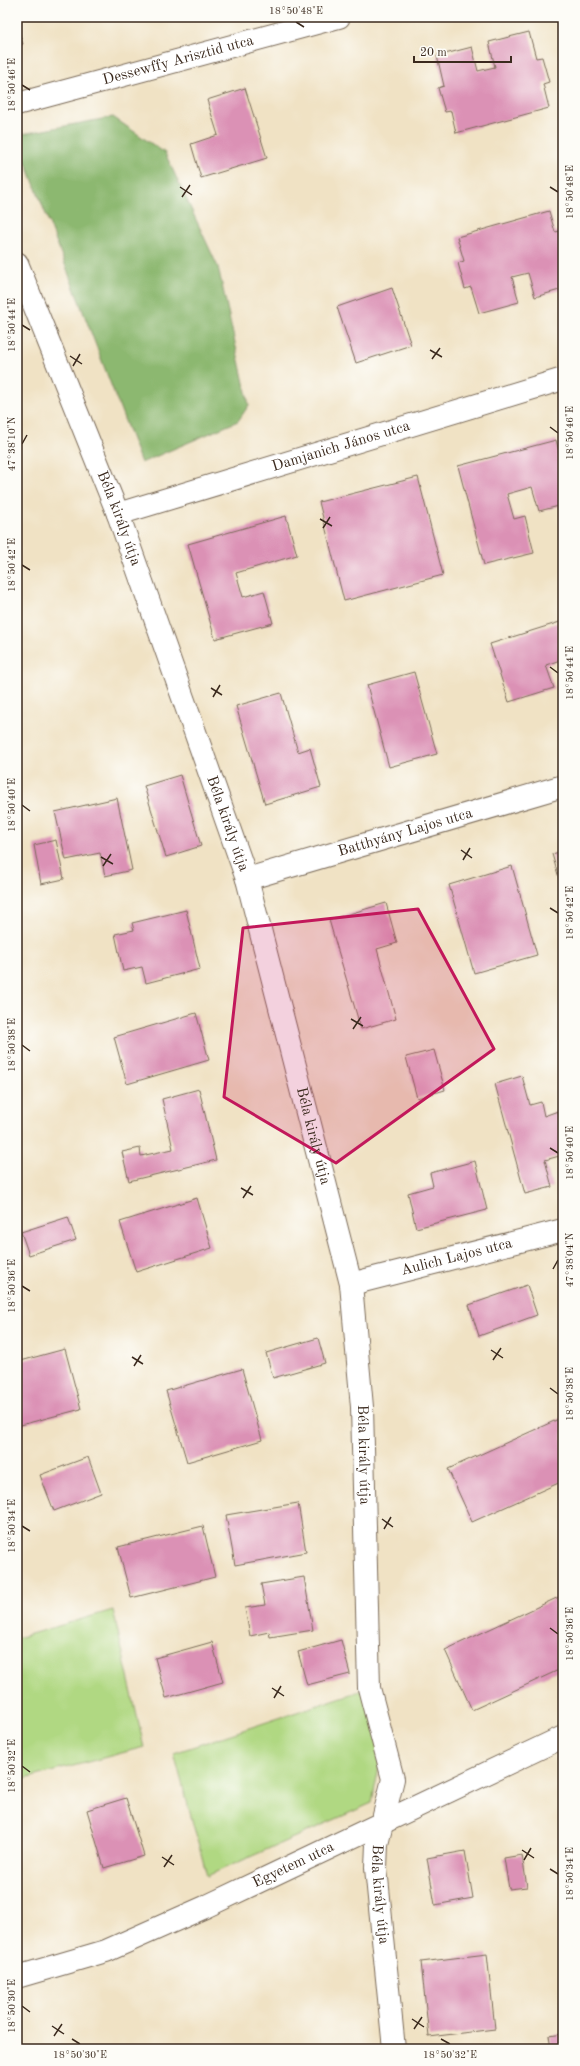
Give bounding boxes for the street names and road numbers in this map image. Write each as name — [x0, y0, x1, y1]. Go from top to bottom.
street label: Dessewffy Arisztid utca — [101, 33, 256, 88]
street label: Damjanich János utca — [270, 418, 412, 474]
street label: Béla király útja — [94, 469, 143, 568]
street label: Béla király útja — [204, 774, 251, 874]
street label: Batthyány Lajos utca — [336, 805, 475, 859]
street label: Béla király útja — [293, 1086, 333, 1187]
street label: Aulich Lajos utca — [399, 1236, 514, 1278]
street label: Béla király útja — [354, 1404, 372, 1505]
street label: Egyetem utca — [250, 1839, 337, 1891]
street label: Béla király útja — [368, 1844, 391, 1946]

